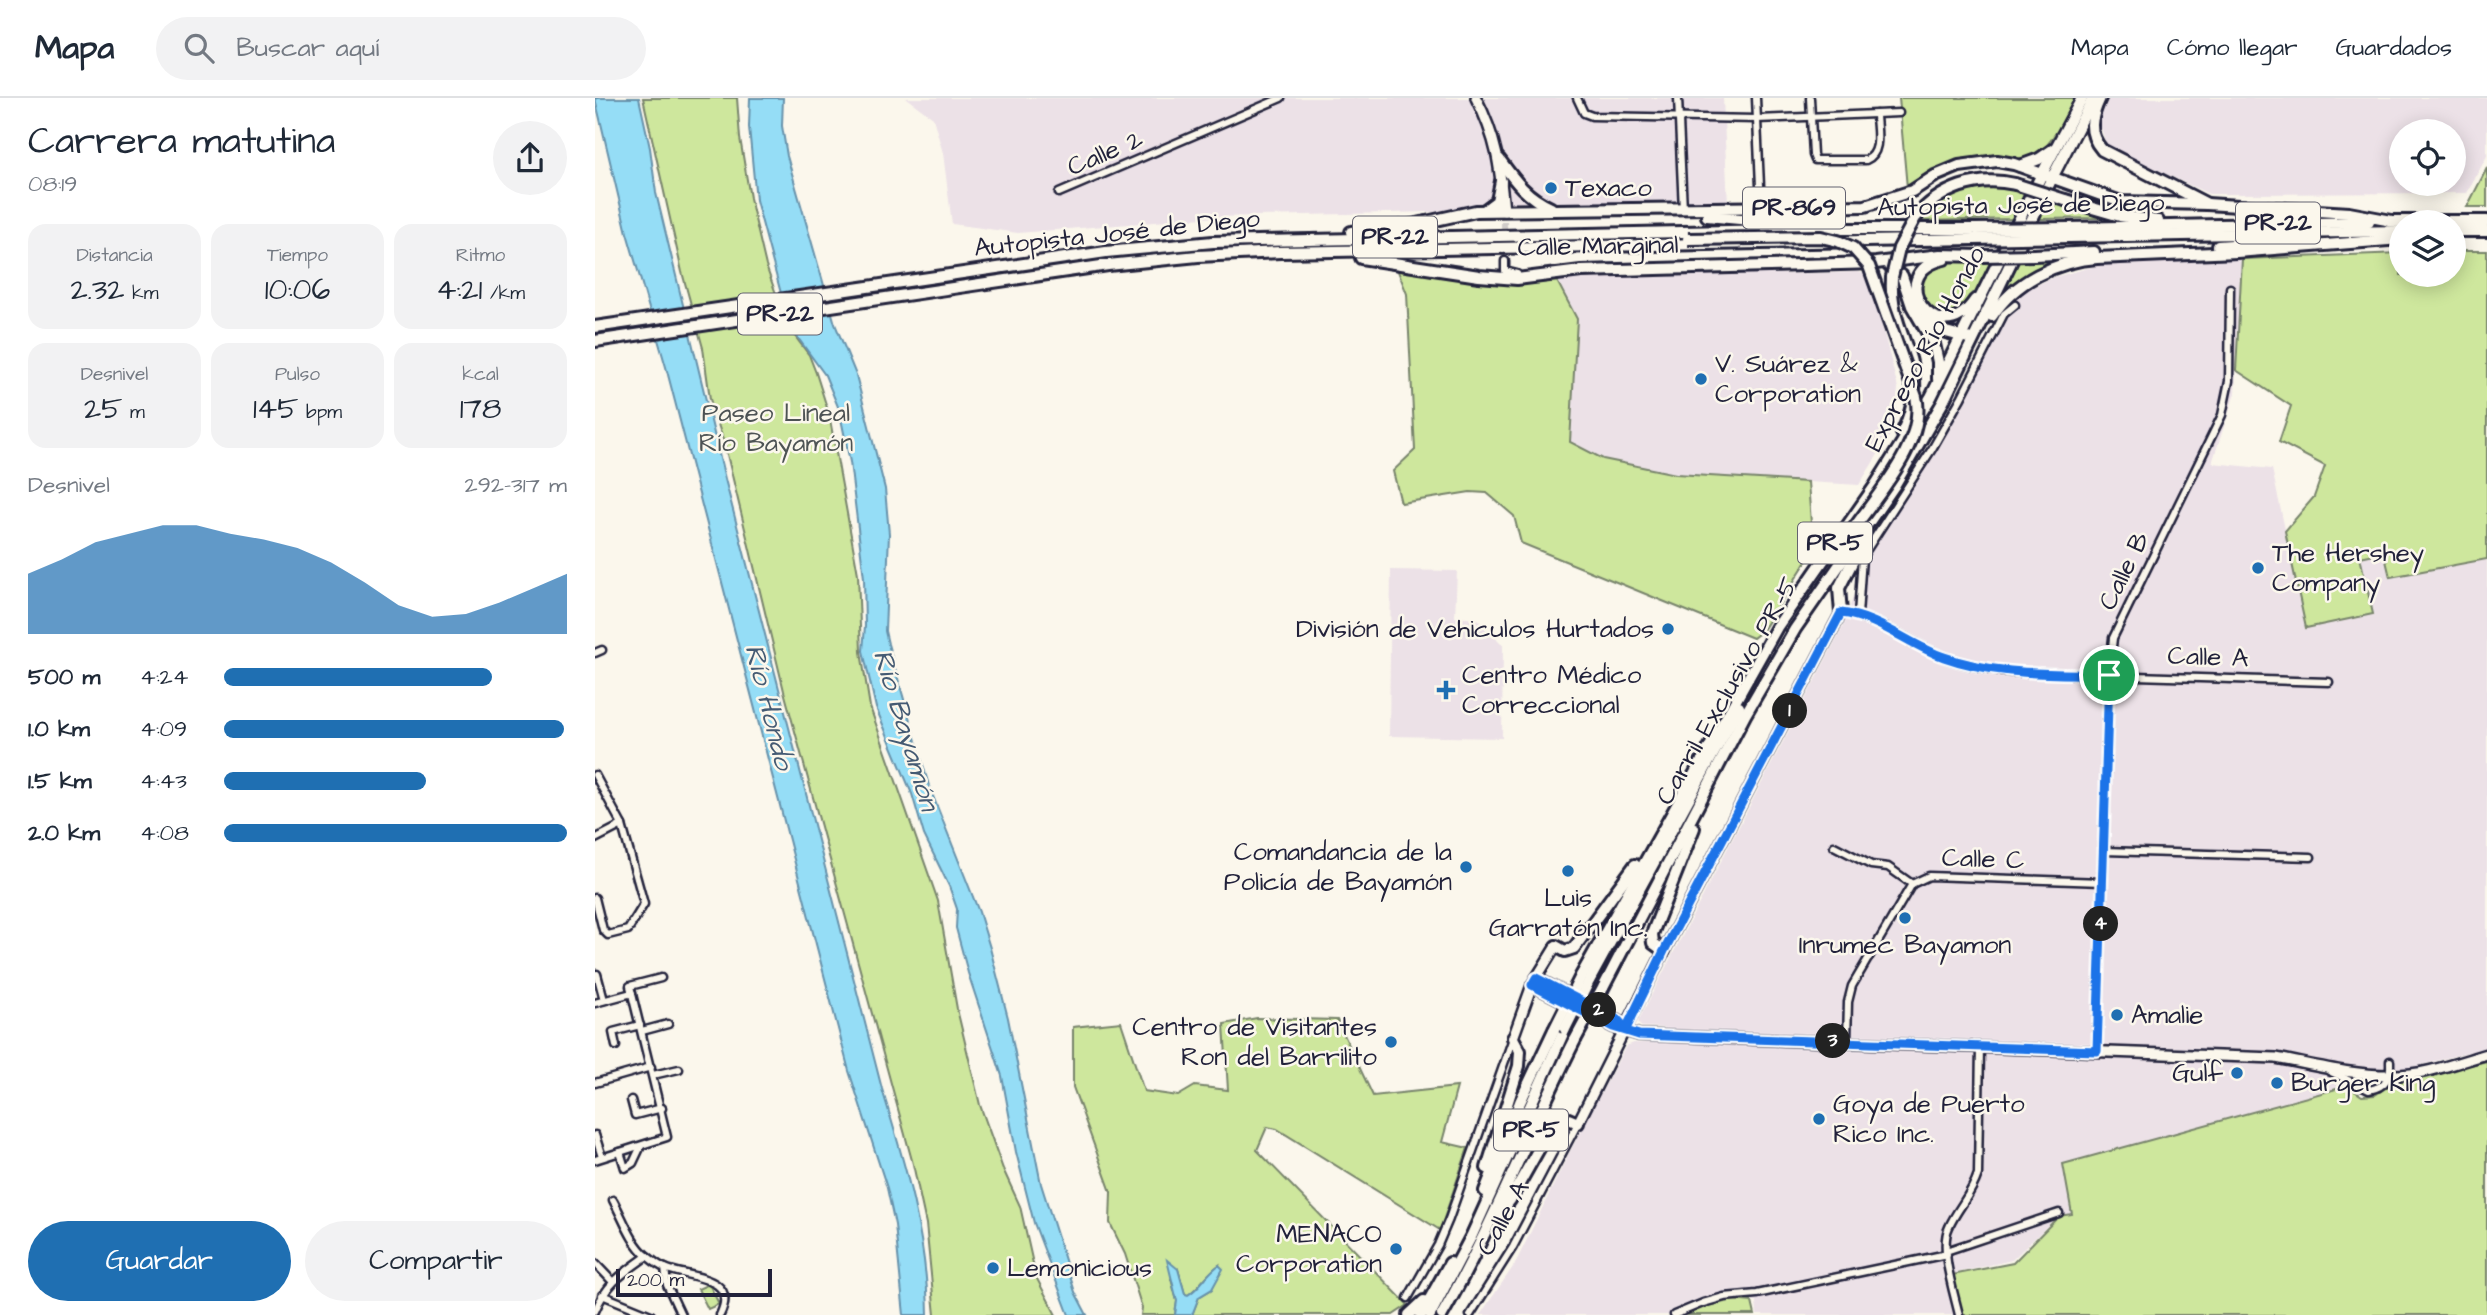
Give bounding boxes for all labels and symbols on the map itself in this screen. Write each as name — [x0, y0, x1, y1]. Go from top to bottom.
street label: Calle 2 — [1062, 121, 1149, 185]
place label: Texaco — [1565, 170, 1652, 206]
marker: Texaco — [1543, 180, 1559, 196]
street label: Autopista José de Diego — [1877, 184, 2165, 228]
road number: PR-869 — [1743, 188, 1845, 228]
street label: Autopista José de Diego — [972, 200, 1262, 268]
road number: PR-22 — [2236, 202, 2320, 244]
road number: PR-22 — [1353, 217, 1437, 258]
street label: Calle Marginal — [1517, 227, 1679, 267]
street label: Expreso Río Hondo — [1856, 240, 1994, 458]
road number: PR-22 — [738, 294, 822, 334]
place label: V. Suárez & Corporation — [1715, 346, 1861, 412]
marker: V. Suárez & Corporation — [1693, 371, 1709, 387]
park label: Paseo Lineal Río Bayamón — [699, 395, 853, 463]
road number: PR-5 — [1798, 522, 1872, 564]
street label: Calle B — [2090, 526, 2158, 616]
place label: The Hershey Company — [2272, 535, 2424, 603]
marker: The Hershey Company — [2250, 560, 2266, 576]
street label: Carril Exclusivo PR-5 — [1647, 571, 1807, 811]
place label: División de Vehiculos Hurtados — [1296, 611, 1654, 647]
marker: División de Vehiculos Hurtados — [1660, 621, 1676, 637]
street label: Calle A — [2167, 638, 2249, 676]
water label: Río Hondo — [735, 640, 804, 776]
water label: Río Bayamón — [862, 645, 950, 818]
pin — [2079, 645, 2139, 705]
place label: Centro Médico Correccional — [1462, 657, 1642, 723]
marker: Centro Médico Correccional — [1436, 680, 1456, 700]
pin: 1 — [1773, 694, 1807, 728]
place label: Comandancia de la Policía de Bayamón — [1224, 834, 1452, 902]
street label: Calle C — [1941, 840, 2025, 878]
marker: Comandancia de la Policía de Bayamón — [1458, 859, 1474, 875]
marker: Luis Garratón Inc. — [1560, 863, 1576, 879]
place label: Luis Garratón Inc. — [1489, 880, 1647, 946]
pin: 4 — [2083, 906, 2119, 942]
marker: Inrumec Bayamon — [1897, 910, 1913, 926]
place label: Inrumec Bayamon — [1799, 927, 2011, 965]
pin: 2 — [1581, 992, 1616, 1028]
place label: Amalie — [2131, 997, 2203, 1033]
marker: Amalie — [2109, 1007, 2125, 1023]
place label: Centro de Visitantes Ron del Barrilito — [1132, 1009, 1377, 1075]
pin: 3 — [1815, 1024, 1851, 1058]
marker: Centro de Visitantes Ron del Barrilito — [1383, 1034, 1399, 1050]
place label: Gulf — [2172, 1055, 2224, 1091]
marker: Gulf — [2229, 1065, 2245, 1081]
place label: Burger King — [2291, 1065, 2435, 1103]
marker: Burger King — [2269, 1075, 2285, 1091]
place label: Goya de Puerto Rico Inc. — [1833, 1086, 2025, 1152]
road number: PR-5 — [1494, 1110, 1568, 1150]
marker: Goya de Puerto Rico Inc. — [1811, 1111, 1827, 1127]
street label: Calle A — [1468, 1174, 1539, 1262]
place label: MENACO Corporation — [1236, 1216, 1382, 1282]
marker: MENACO Corporation — [1388, 1241, 1404, 1257]
place label: Lemonicious — [1007, 1250, 1152, 1286]
marker: Lemonicious — [985, 1260, 1001, 1276]
scale bar — [616, 1266, 772, 1298]

